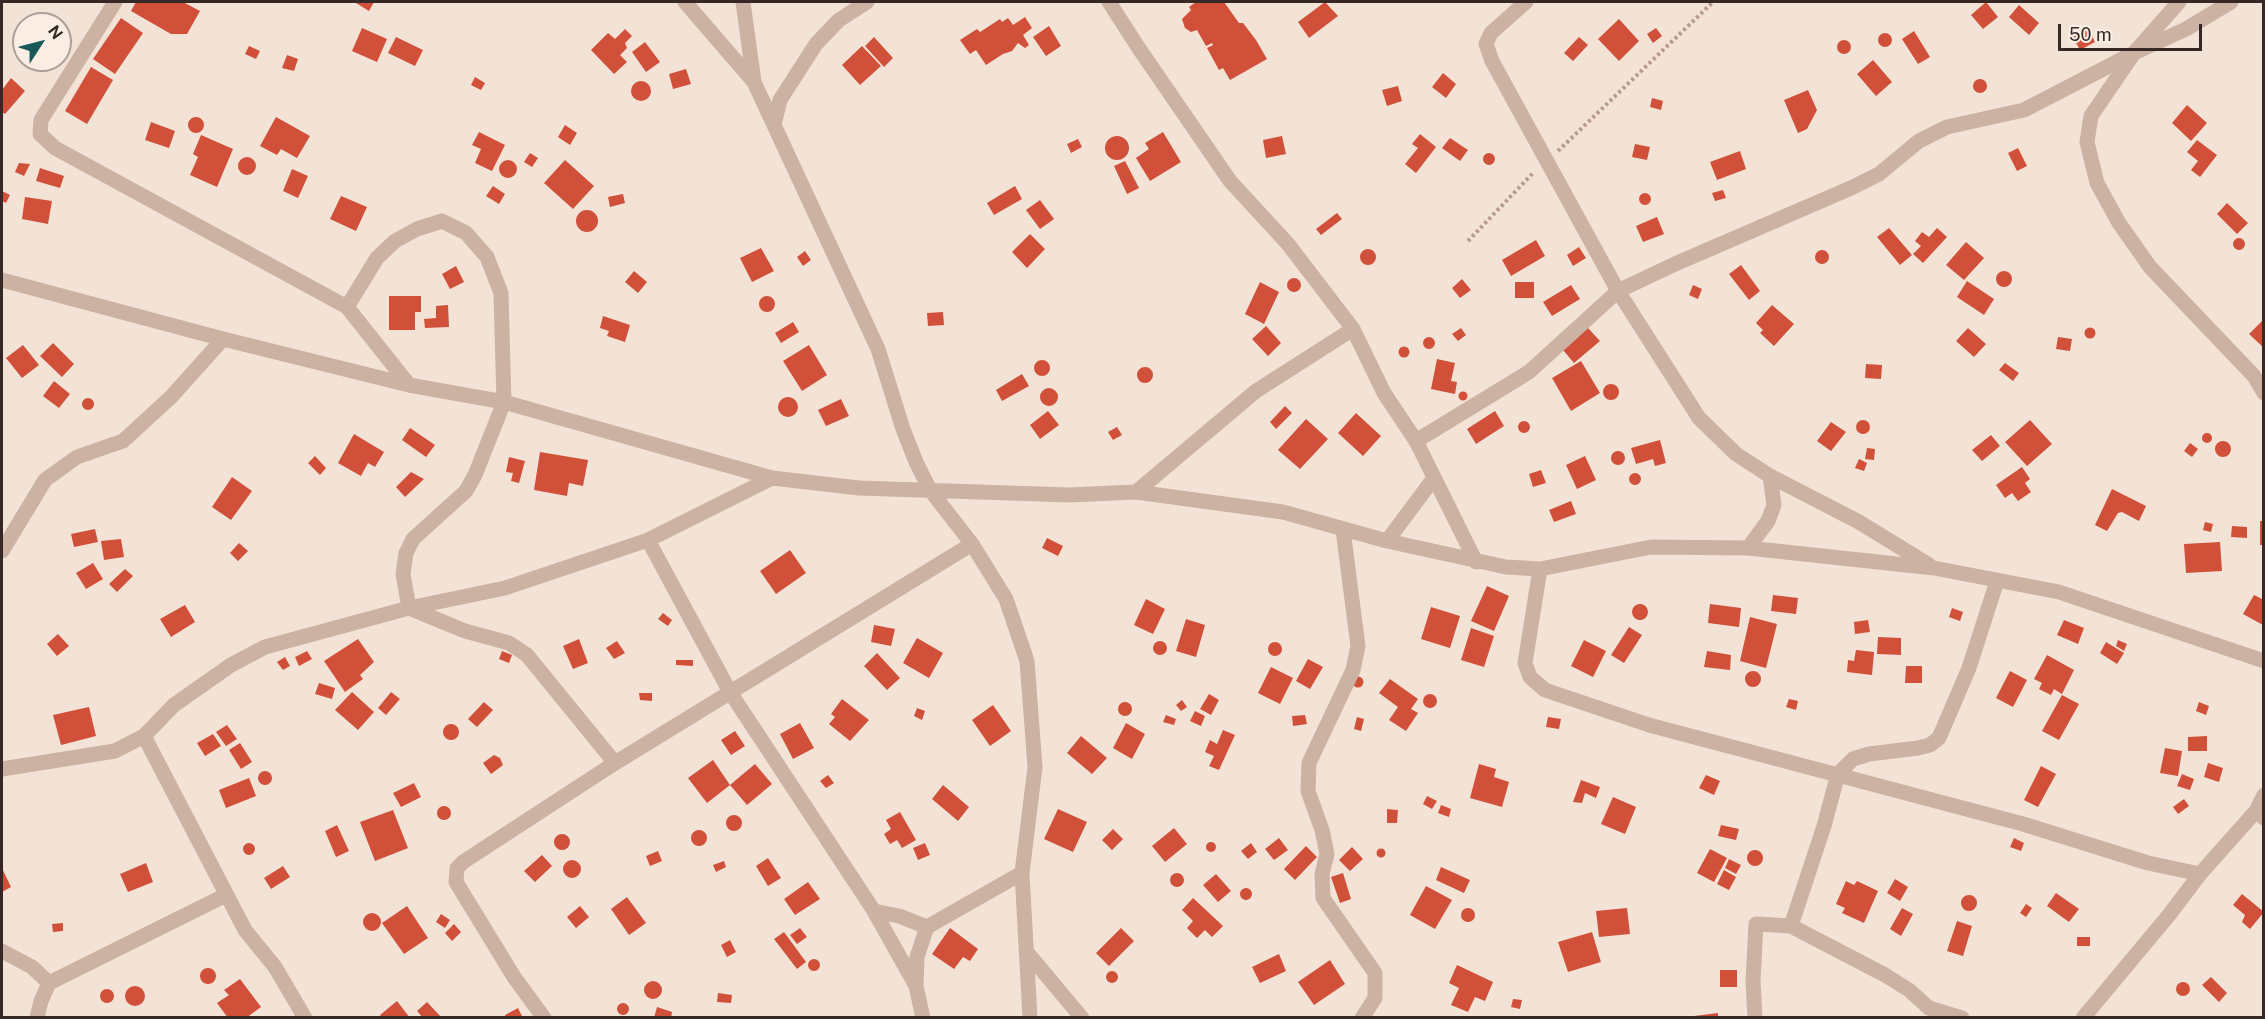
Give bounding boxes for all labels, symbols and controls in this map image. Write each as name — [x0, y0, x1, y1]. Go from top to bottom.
north arrow — [12, 12, 72, 72]
scale bar — [2061, 12, 2205, 50]
text: N — [44, 22, 67, 43]
text: 50 m — [2069, 24, 2112, 45]

